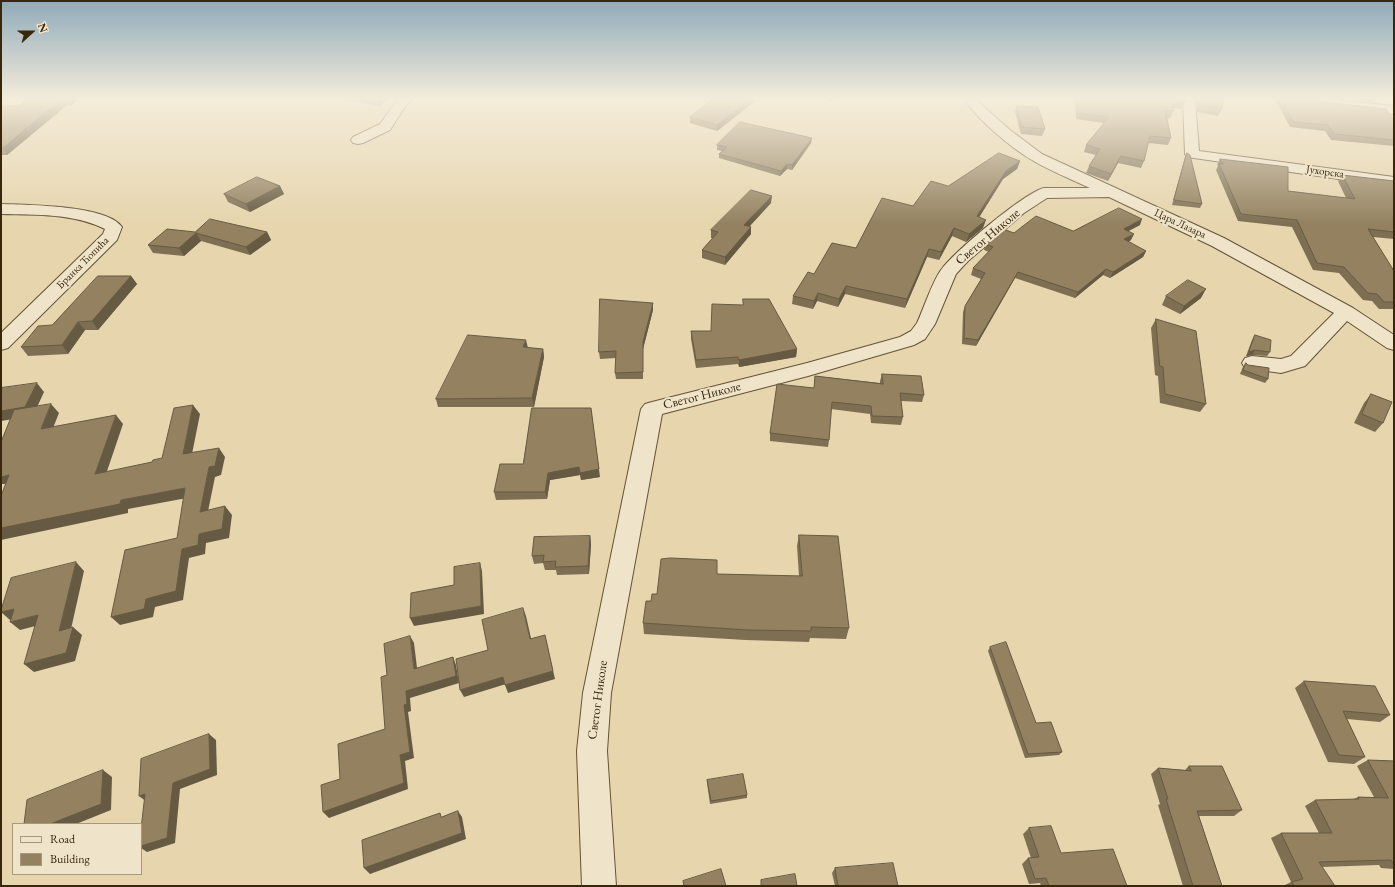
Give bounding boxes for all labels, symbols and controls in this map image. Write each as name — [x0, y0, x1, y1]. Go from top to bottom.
north arrow — [12, 12, 52, 52]
text: N — [35, 21, 51, 34]
street label: Јухорска — [1305, 163, 1345, 181]
street label: Светог Николе — [953, 205, 1023, 269]
street label: Цара Лазара — [1152, 206, 1208, 242]
street label: Бранка Ћопића — [54, 234, 112, 292]
street label: Светог Николе — [662, 379, 742, 413]
street label: Светог Николе — [585, 660, 611, 740]
legend — [12, 823, 142, 875]
text: Road — [50, 831, 75, 847]
text: Building — [50, 851, 90, 867]

